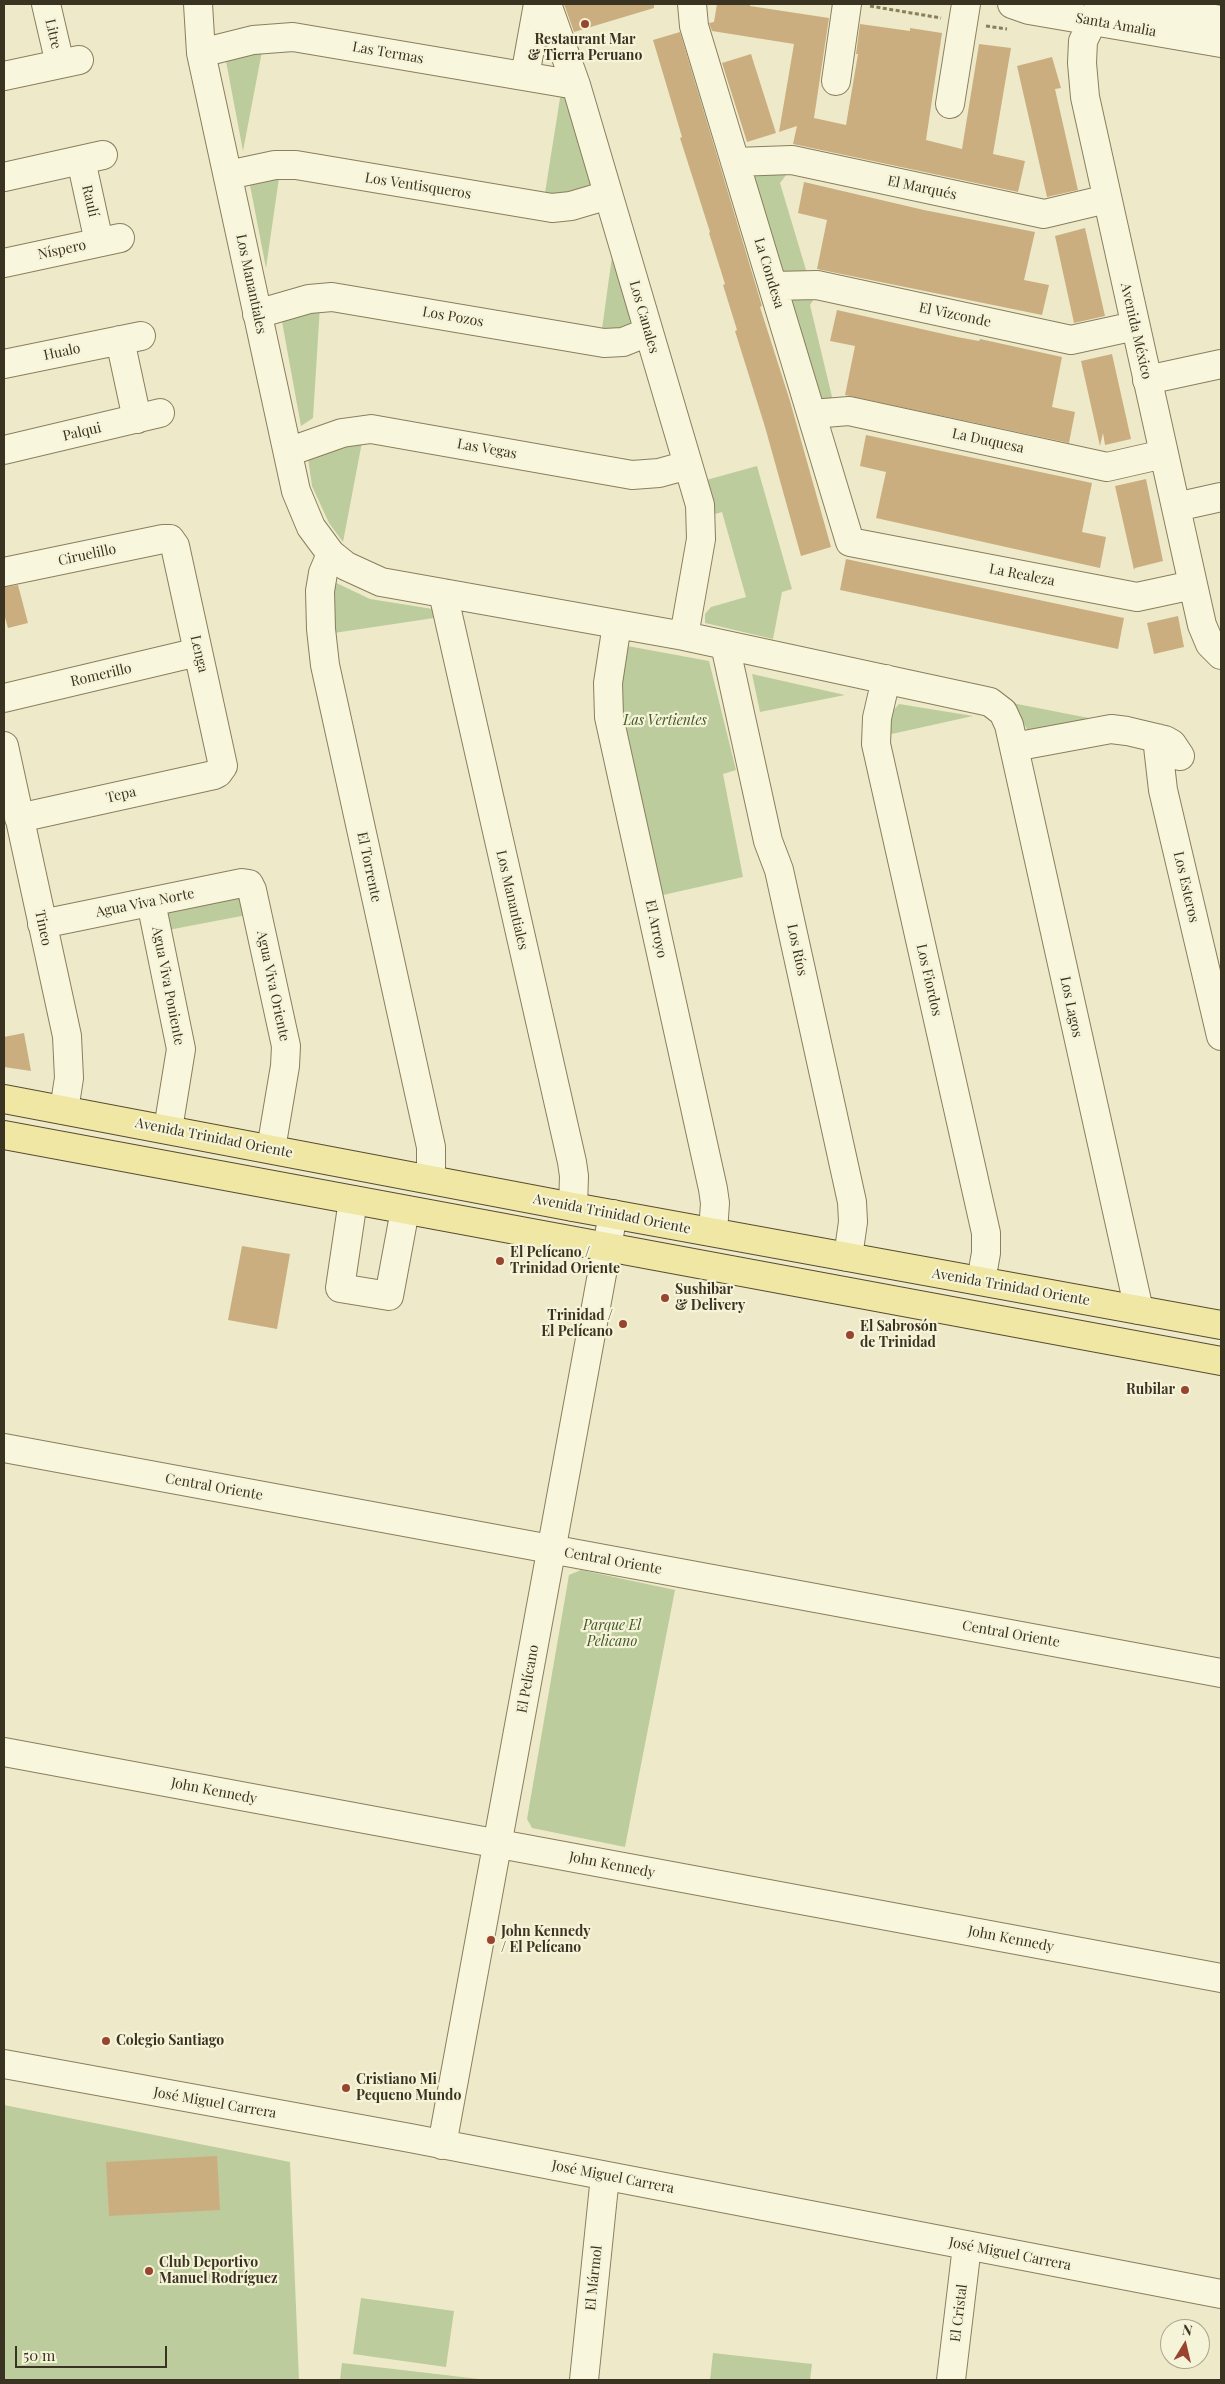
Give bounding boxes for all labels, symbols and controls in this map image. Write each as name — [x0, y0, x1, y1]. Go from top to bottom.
street label: Santa Amalia — [1074, 10, 1158, 40]
street label: Litre — [41, 17, 65, 51]
marker: Restaurant Mar & Tierra Peruano — [579, 18, 591, 30]
place label: Restaurant Mar & Tierra Peruano — [528, 32, 642, 64]
street label: Las Termas — [351, 38, 425, 68]
street label: Los Ventisqueros — [364, 169, 472, 203]
street label: El Marqués — [886, 172, 958, 204]
street label: Raulí — [78, 183, 102, 219]
street label: Los Manantiales — [232, 233, 270, 335]
street label: La Condesa — [750, 236, 788, 310]
street label: Níspero — [36, 237, 88, 263]
street label: Los Canales — [626, 279, 662, 355]
street label: Avenida México — [1117, 281, 1155, 381]
street label: El Vizconde — [917, 299, 993, 331]
street label: Los Pozos — [421, 303, 485, 331]
street label: Hualo — [42, 340, 82, 364]
street label: Palqui — [61, 419, 103, 445]
street label: La Duquesa — [950, 425, 1026, 457]
street label: Las Vegas — [456, 435, 518, 463]
street label: Ciruelillo — [56, 541, 118, 569]
street label: La Realeza — [988, 560, 1056, 590]
street label: Lenga — [187, 634, 211, 674]
street label: Romerillo — [69, 660, 133, 690]
park label: Las Vertientes — [623, 713, 707, 729]
street label: Tepa — [104, 783, 138, 807]
street label: El Torrente — [353, 830, 385, 904]
street label: Los Manantiales — [492, 849, 532, 951]
street label: Los Esteros — [1170, 850, 1202, 924]
street label: Agua Viva Norte — [94, 885, 196, 921]
street label: El Arroyo — [642, 898, 670, 960]
street label: Tineo — [31, 909, 55, 947]
street label: Los Ríos — [783, 922, 811, 978]
street label: Agua Viva Poniente — [148, 925, 188, 1047]
street label: Agua Viva Oriente — [253, 929, 293, 1043]
street label: Los Fiordos — [913, 942, 945, 1018]
street label: Los Lagos — [1056, 975, 1086, 1039]
street label: Avenida Trinidad Oriente — [134, 1114, 294, 1162]
street label: Avenida Trinidad Oriente — [532, 1190, 692, 1238]
place label: El Pelícano / Trinidad Oriente — [510, 1245, 620, 1278]
marker: El Pelícano / Trinidad Oriente — [494, 1255, 506, 1267]
street label: Avenida Trinidad Oriente — [931, 1265, 1091, 1309]
place label: Sushibar & Delivery — [675, 1282, 745, 1314]
marker: Sushibar & Delivery — [659, 1292, 671, 1304]
place label: Trinidad / El Pelícano — [541, 1308, 613, 1340]
marker: Trinidad / El Pelícano — [617, 1318, 629, 1330]
place label: El Sabrosón de Trinidad — [860, 1319, 937, 1351]
marker: El Sabrosón de Trinidad — [844, 1329, 856, 1341]
place label: Rubilar — [1126, 1382, 1175, 1398]
marker: Rubilar — [1179, 1384, 1191, 1396]
street label: Central Oriente — [164, 1470, 264, 1504]
street label: Central Oriente — [563, 1544, 663, 1578]
street label: Central Oriente — [961, 1617, 1061, 1651]
park label: Parque El Pelicano — [583, 1618, 641, 1650]
street label: El Pelícano — [514, 1644, 542, 1714]
street label: John Kennedy — [170, 1774, 258, 1808]
street label: John Kennedy — [568, 1848, 656, 1882]
street label: John Kennedy — [967, 1922, 1055, 1956]
place label: John Kennedy / El Pelícano — [501, 1924, 591, 1956]
marker: John Kennedy / El Pelícano — [485, 1934, 497, 1946]
place label: Colegio Santiago — [116, 2033, 224, 2049]
marker: Colegio Santiago — [100, 2035, 112, 2047]
place label: Cristiano Mi Pequeno Mundo — [356, 2072, 461, 2104]
marker: Cristiano Mi Pequeno Mundo — [340, 2082, 352, 2094]
street label: José Miguel Carrera — [152, 2084, 278, 2122]
street label: José Miguel Carrera — [550, 2157, 676, 2197]
street label: José Miguel Carrera — [947, 2234, 1073, 2274]
street label: El Mármol — [582, 2245, 606, 2311]
place label: Club Deportivo Manuel Rodríguez — [159, 2255, 278, 2288]
marker: Club Deportivo Manuel Rodríguez — [143, 2265, 155, 2277]
street label: El Cristal — [947, 2283, 971, 2343]
north arrow — [1160, 2319, 1210, 2369]
text: N — [1181, 2320, 1194, 2340]
scale bar — [18, 2336, 170, 2368]
text: 50 m — [23, 2345, 55, 2365]

